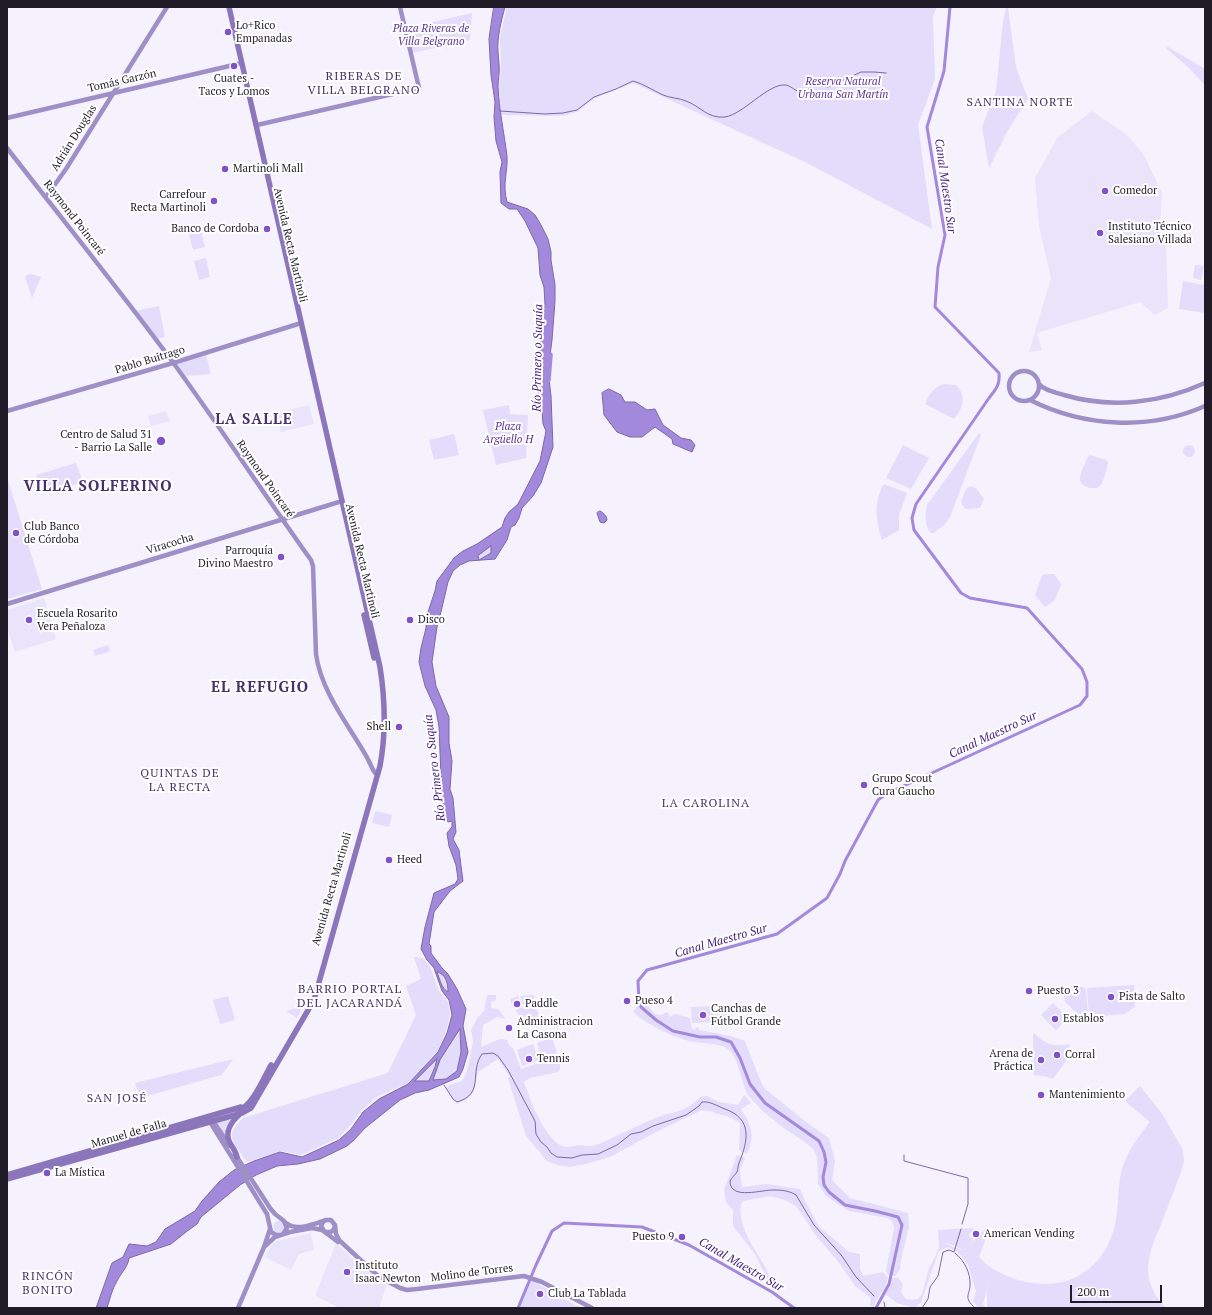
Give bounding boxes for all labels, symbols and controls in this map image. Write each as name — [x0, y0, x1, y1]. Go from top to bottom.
place label: Lo+Rico Empanadas — [236, 19, 292, 45]
park label: Plaza Riveras de Villa Belgrano — [393, 22, 469, 48]
marker: Lo+Rico Empanadas — [223, 27, 233, 37]
marker: Cuates - Tacos y Lomos — [229, 61, 239, 71]
street label: Tomás Garzón — [86, 67, 158, 95]
district label: RIBERAS DE VILLA BELGRANO — [307, 70, 421, 98]
place label: Cuates - Tacos y Lomos — [198, 72, 270, 98]
park label: Reserva Natural Urbana San Martín — [798, 75, 888, 101]
district label: SANTINA NORTE — [966, 96, 1074, 110]
street label: Adrián Douglas — [48, 102, 100, 174]
water label: Canal Maestro Sur — [931, 138, 959, 234]
place label: Martinoli Mall — [233, 162, 303, 176]
marker: Martinoli Mall — [220, 164, 230, 174]
street label: Raymond Poincaré — [41, 178, 107, 258]
place label: Comedor — [1113, 184, 1157, 198]
street label: Avenida Recta Martinoli — [270, 186, 310, 304]
marker: Comedor — [1100, 186, 1110, 196]
place label: Carrefour Recta Martinoli — [130, 188, 206, 214]
marker: Carrefour Recta Martinoli — [209, 196, 219, 206]
place label: Instituto Técnico Salesiano Villada — [1108, 220, 1192, 246]
place label: Banco de Cordoba — [171, 222, 259, 236]
marker: Banco de Cordoba — [262, 224, 272, 234]
marker: Instituto Técnico Salesiano Villada — [1095, 228, 1105, 238]
water label: Río Primero o Suquía — [530, 304, 546, 412]
street label: Pablo Buitrago — [114, 343, 186, 377]
district label: LA SALLE — [215, 411, 293, 429]
park label: Plaza Argüello H — [483, 420, 533, 446]
place label: Centro de Salud 31 - Barrio La Salle — [60, 428, 152, 454]
marker: Centro de Salud 31 - Barrio La Salle — [155, 435, 167, 447]
street label: Raymond Poincaré — [233, 438, 297, 520]
district label: VILLA SOLFERINO — [24, 478, 172, 496]
street label: Avenida Recta Martinoli — [342, 502, 382, 620]
place label: Club Banco de Córdoba — [24, 520, 79, 546]
marker: Club Banco de Córdoba — [11, 528, 21, 538]
street label: Viracocha — [145, 531, 195, 557]
place label: Parroquía Divino Maestro — [198, 544, 273, 570]
marker: Parroquía Divino Maestro — [276, 552, 286, 562]
place label: Escuela Rosarito Vera Peñaloza — [37, 607, 118, 633]
place label: Disco — [418, 613, 445, 627]
marker: Escuela Rosarito Vera Peñaloza — [24, 615, 34, 625]
marker: Disco — [405, 615, 415, 625]
district label: EL REFUGIO — [211, 679, 309, 697]
water label: Canal Maestro Sur — [947, 708, 1039, 762]
water label: Río Primero o Suquía — [421, 714, 449, 822]
place label: Shell — [366, 720, 391, 734]
marker: Shell — [394, 722, 404, 732]
district label: QUINTAS DE LA RECTA — [140, 767, 220, 795]
place label: Grupo Scout Cura Gaucho — [872, 772, 935, 798]
marker: Grupo Scout Cura Gaucho — [859, 780, 869, 790]
district label: LA CAROLINA — [662, 797, 750, 811]
street label: Avenida Recta Martinoli — [309, 831, 355, 947]
place label: Heed — [397, 853, 422, 867]
marker: Heed — [384, 855, 394, 865]
water label: Canal Maestro Sur — [673, 921, 769, 961]
district label: BARRIO PORTAL DEL JACARANDÁ — [297, 983, 403, 1011]
place label: Puesto 3 — [1037, 984, 1079, 998]
marker: Puesto 3 — [1024, 986, 1034, 996]
place label: Pista de Salto — [1119, 990, 1185, 1004]
marker: Pista de Salto — [1106, 992, 1116, 1002]
place label: Pueso 4 — [635, 994, 673, 1008]
marker: Pueso 4 — [622, 996, 632, 1006]
place label: Paddle — [525, 997, 558, 1011]
marker: Paddle — [512, 999, 522, 1009]
place label: Canchas de Fútbol Grande — [711, 1002, 781, 1028]
marker: Canchas de Fútbol Grande — [698, 1010, 708, 1020]
place label: Establos — [1063, 1012, 1104, 1026]
marker: Establos — [1050, 1014, 1060, 1024]
place label: Administracion La Casona — [517, 1015, 593, 1041]
marker: Administracion La Casona — [504, 1023, 514, 1033]
place label: Arena de Práctica — [989, 1047, 1033, 1073]
place label: Corral — [1065, 1048, 1095, 1062]
marker: Corral — [1052, 1050, 1062, 1060]
place label: Tennis — [537, 1052, 570, 1066]
marker: Tennis — [524, 1054, 534, 1064]
marker: Arena de Práctica — [1036, 1055, 1046, 1065]
place label: Mantenimiento — [1049, 1088, 1125, 1102]
marker: Mantenimiento — [1036, 1090, 1046, 1100]
district label: SAN JOSÉ — [87, 1092, 147, 1106]
street label: Manuel de Falla — [90, 1117, 168, 1151]
place label: La Mística — [55, 1166, 105, 1180]
marker: La Mística — [42, 1168, 52, 1178]
place label: American Vending — [984, 1227, 1074, 1241]
marker: American Vending — [971, 1229, 981, 1239]
place label: Puesto 9 — [632, 1230, 674, 1244]
marker: Puesto 9 — [677, 1232, 687, 1242]
water label: Canal Maestro Sur — [696, 1235, 786, 1295]
place label: Instituto Isaac Newton — [355, 1259, 421, 1285]
street label: Molino de Torres — [430, 1261, 514, 1285]
marker: Instituto Isaac Newton — [342, 1267, 352, 1277]
district label: RINCÓN BONITO — [22, 1270, 74, 1298]
scale bar — [1072, 1277, 1164, 1303]
text: 200 m — [1077, 1284, 1109, 1299]
place label: Club La Tablada — [548, 1287, 626, 1301]
marker: Club La Tablada — [535, 1289, 545, 1299]

